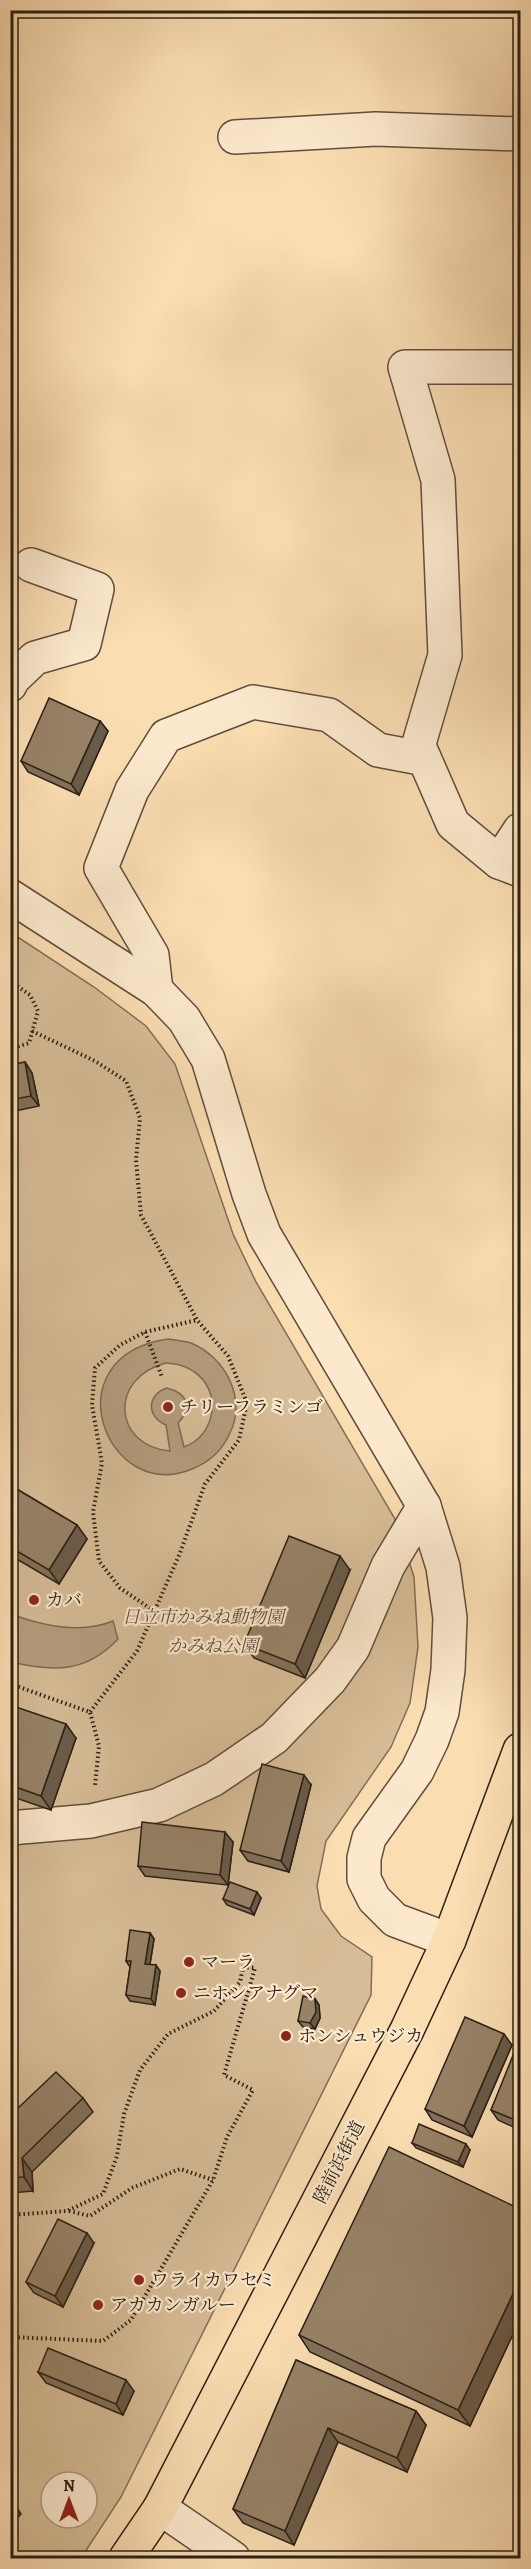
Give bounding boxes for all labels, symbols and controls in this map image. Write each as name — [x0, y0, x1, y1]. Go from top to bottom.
place label: チリーフラミンゴ — [180, 1395, 323, 1419]
marker: チリーフラミンゴ — [161, 1400, 175, 1414]
place label: カバ — [46, 1588, 82, 1612]
marker: カバ — [27, 1593, 41, 1607]
park label: 日立市かみね動物園 — [122, 1605, 287, 1629]
park label: かみね公園 — [168, 1634, 261, 1658]
place label: マーラ — [201, 1950, 255, 1974]
marker: マーラ — [182, 1955, 196, 1969]
place label: ニホンアナグマ — [193, 1981, 318, 2005]
marker: ニホンアナグマ — [174, 1986, 188, 2000]
place label: ホンシュウジカ — [298, 2024, 423, 2048]
marker: ホンシュウジカ — [279, 2029, 293, 2043]
street label: 陸前浜街道 — [308, 2116, 370, 2208]
place label: ワライカワセミ — [151, 2268, 276, 2292]
marker: ワライカワセミ — [132, 2273, 146, 2287]
place label: アカカンガルー — [110, 2293, 236, 2317]
marker: アカカンガルー — [91, 2298, 105, 2312]
north arrow — [39, 2470, 99, 2530]
text: N — [63, 2475, 75, 2497]

